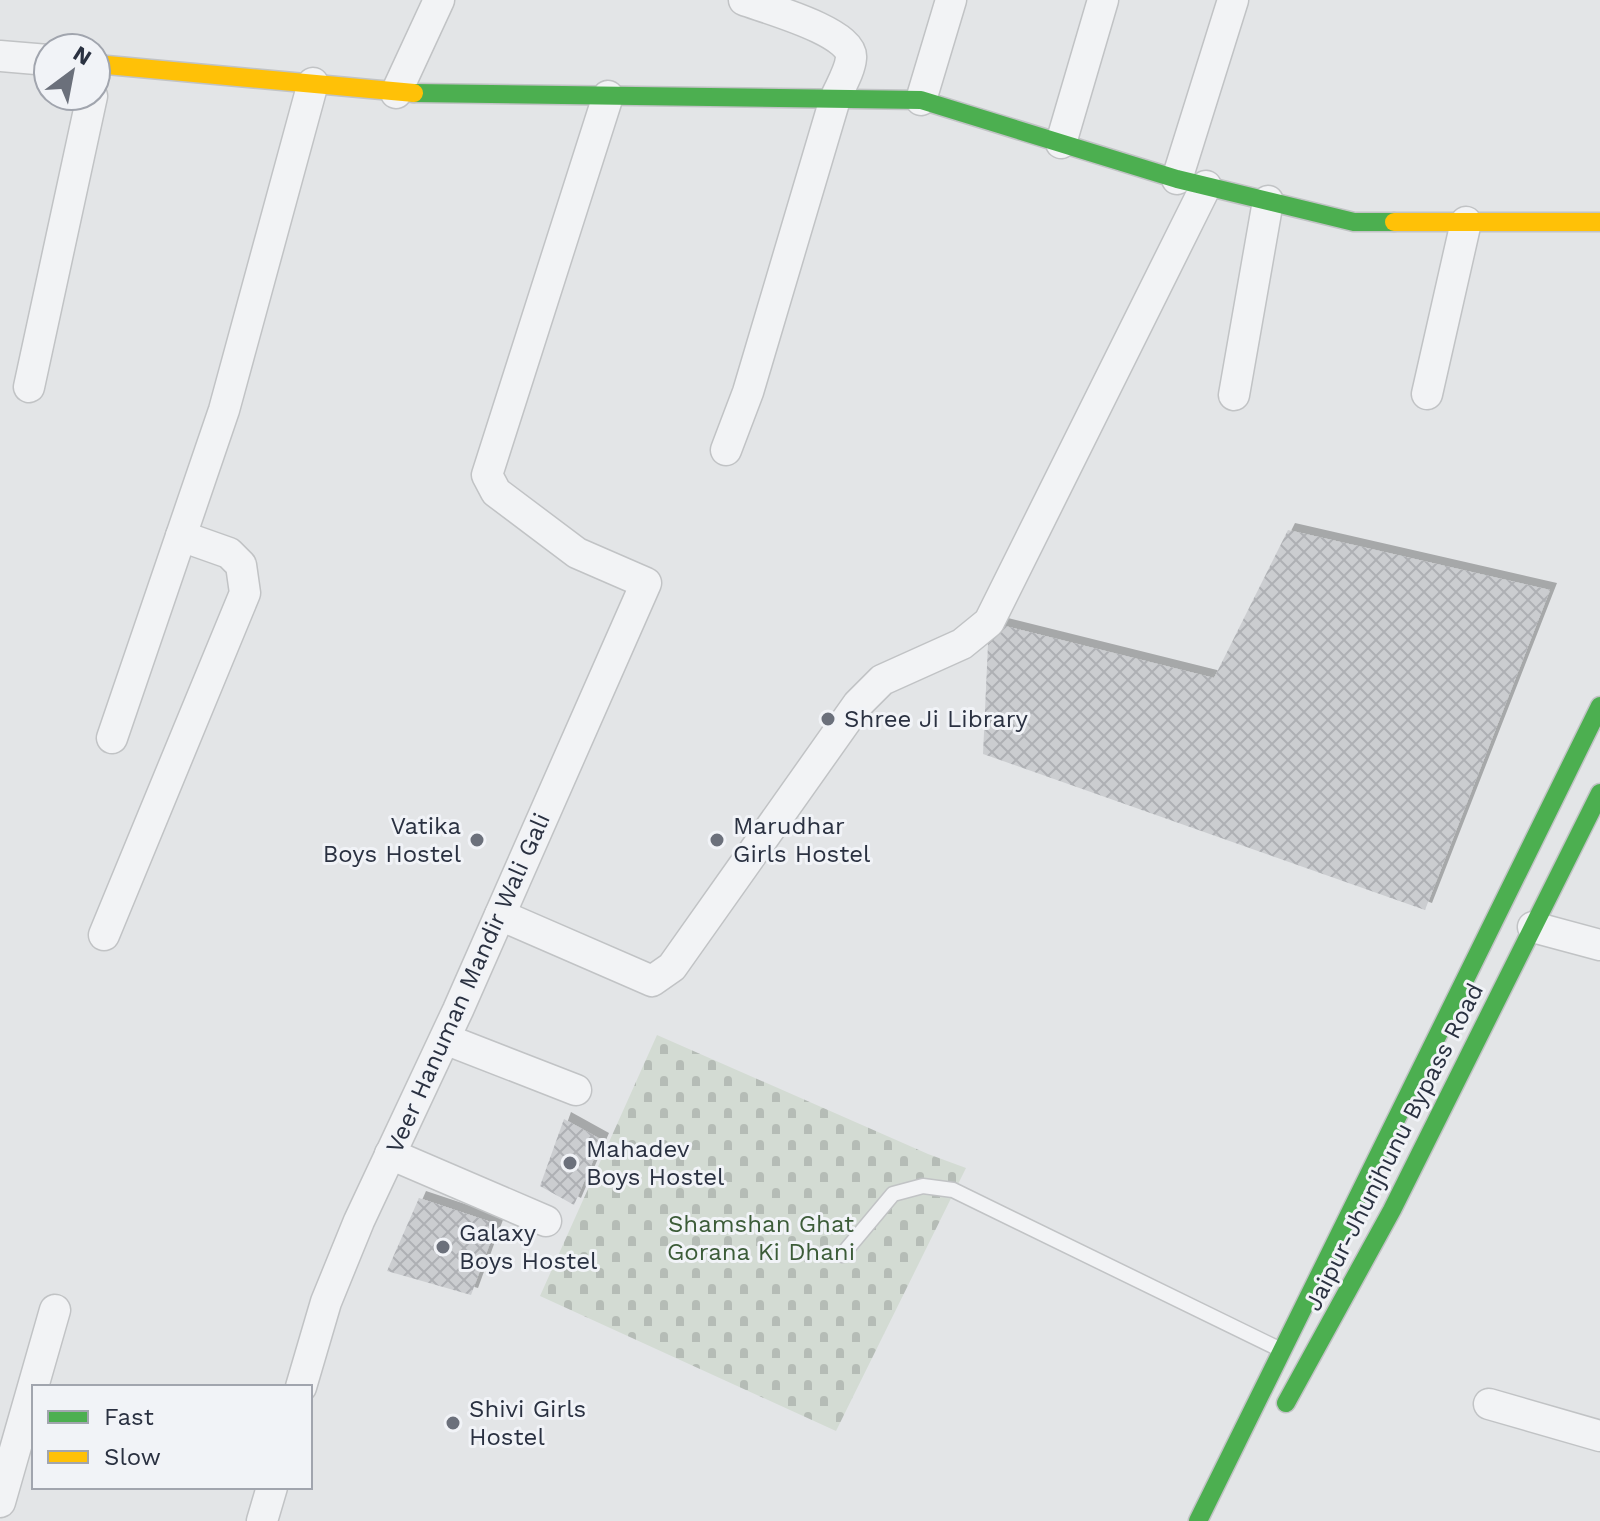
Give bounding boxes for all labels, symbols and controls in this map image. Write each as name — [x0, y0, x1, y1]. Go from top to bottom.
north arrow — [32, 32, 112, 112]
text: N — [69, 41, 96, 70]
place label: Shree Ji Library — [844, 705, 1029, 733]
marker: Shree Ji Library — [819, 710, 837, 728]
street label: Veer Hanuman Mandir Wali Gali — [380, 809, 556, 1157]
place label: Vatika Boys Hostel — [323, 812, 462, 868]
place label: Marudhar Girls Hostel — [733, 812, 871, 868]
marker: Vatika Boys Hostel — [468, 831, 486, 849]
marker: Marudhar Girls Hostel — [708, 831, 726, 849]
street label: Jaipur-Jhunjhunu Bypass Road — [1299, 979, 1489, 1315]
place label: Mahadev Boys Hostel — [586, 1135, 725, 1191]
marker: Mahadev Boys Hostel — [561, 1154, 579, 1172]
park label: Shamshan Ghat Gorana Ki Dhani — [667, 1210, 855, 1266]
place label: Galaxy Boys Hostel — [459, 1219, 598, 1275]
marker: Galaxy Boys Hostel — [434, 1238, 452, 1256]
legend — [32, 1385, 312, 1489]
place label: Shivi Girls Hostel — [469, 1395, 586, 1451]
text: Fast — [104, 1403, 154, 1431]
marker: Shivi Girls Hostel — [444, 1414, 462, 1432]
text: Slow — [104, 1443, 161, 1471]

